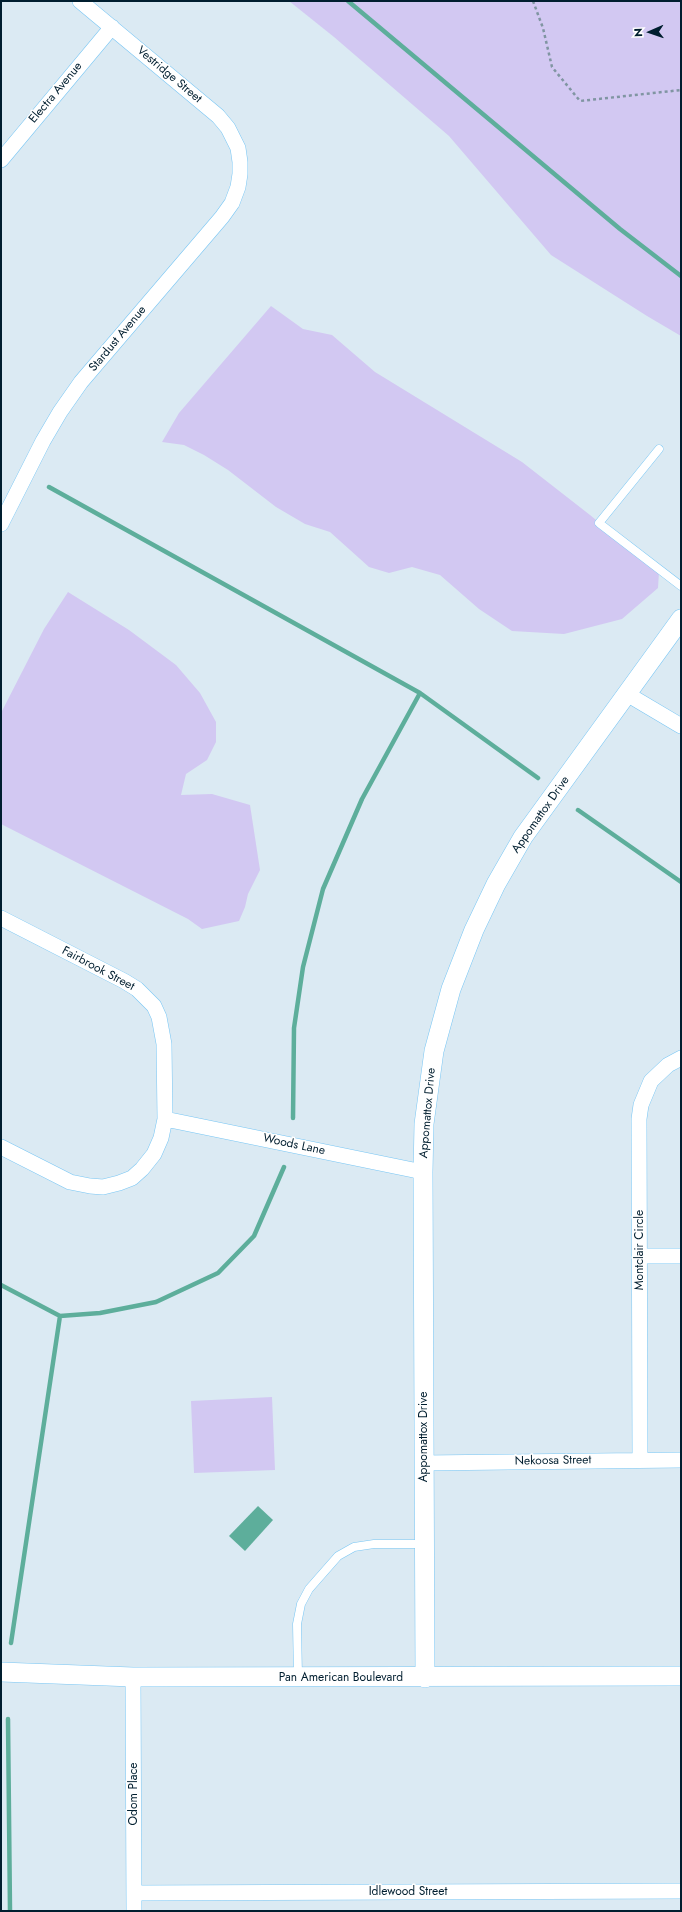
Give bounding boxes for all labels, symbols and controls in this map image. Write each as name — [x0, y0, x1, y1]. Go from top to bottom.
north arrow — [630, 12, 670, 52]
text: N — [630, 28, 646, 37]
street label: Vestridge Street — [134, 44, 204, 106]
street label: Electra Avenue — [26, 60, 86, 126]
street label: Stardust Avenue — [86, 303, 150, 375]
street label: Appomattox Drive — [509, 774, 573, 856]
street label: Fairbrook Street — [59, 944, 137, 994]
street label: Appomattox Drive — [417, 1067, 439, 1159]
street label: Woods Lane — [262, 1131, 326, 1159]
street label: Montclair Circle — [633, 1210, 647, 1290]
street label: Appomattox Drive — [417, 1392, 431, 1482]
street label: Nekoosa Street — [515, 1453, 591, 1469]
street label: Pan American Boulevard — [279, 1671, 403, 1685]
street label: Odom Place — [127, 1763, 141, 1825]
street label: Idlewood Street — [369, 1885, 447, 1899]

